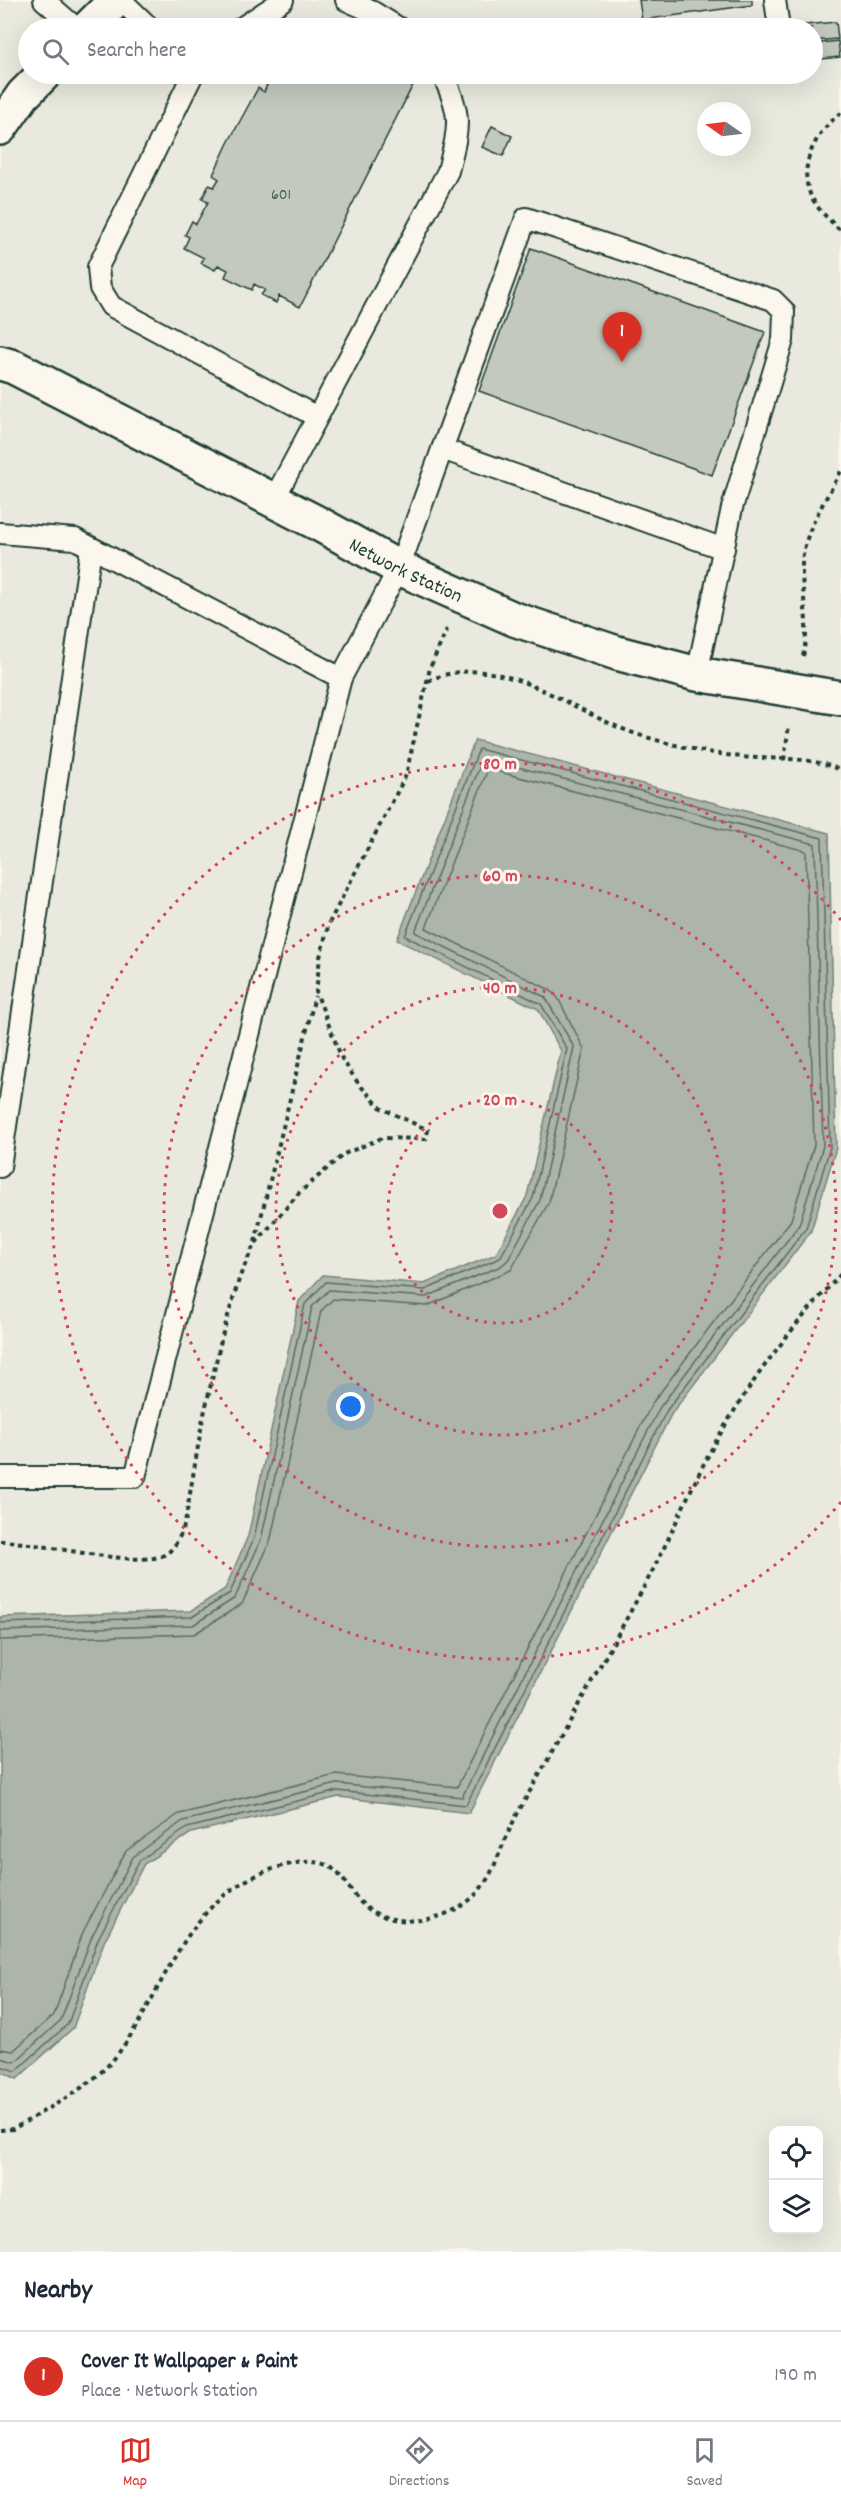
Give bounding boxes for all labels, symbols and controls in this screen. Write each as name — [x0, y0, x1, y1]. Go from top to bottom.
search box — [18, 18, 823, 84]
icon: search — [39, 35, 72, 68]
text: Search here — [87, 36, 186, 67]
north arrow — [697, 102, 751, 156]
house number: 601 — [271, 184, 291, 207]
pin: 1 — [602, 312, 642, 362]
street label: Network Station — [343, 532, 466, 611]
text: 80 m — [483, 753, 517, 778]
text: 60 m — [482, 865, 518, 890]
text: 40 m — [483, 977, 517, 1002]
text: 20 m — [483, 1089, 517, 1114]
centre of rings — [490, 1201, 510, 1221]
your location — [336, 1392, 365, 1421]
map controls — [769, 2126, 823, 2234]
button: locate — [769, 2126, 823, 2180]
button: layers — [769, 2180, 823, 2234]
text: Nearby — [24, 2273, 92, 2310]
text: Cover It Wallpaper & Paint — [81, 2347, 298, 2378]
text: 1 — [41, 2362, 46, 2390]
text: 190 m — [774, 2362, 817, 2390]
text: Place · Network Station — [81, 2378, 258, 2406]
tab: Map — [119, 2434, 152, 2493]
tab: Directions — [389, 2434, 449, 2493]
tab: Saved — [687, 2434, 722, 2493]

